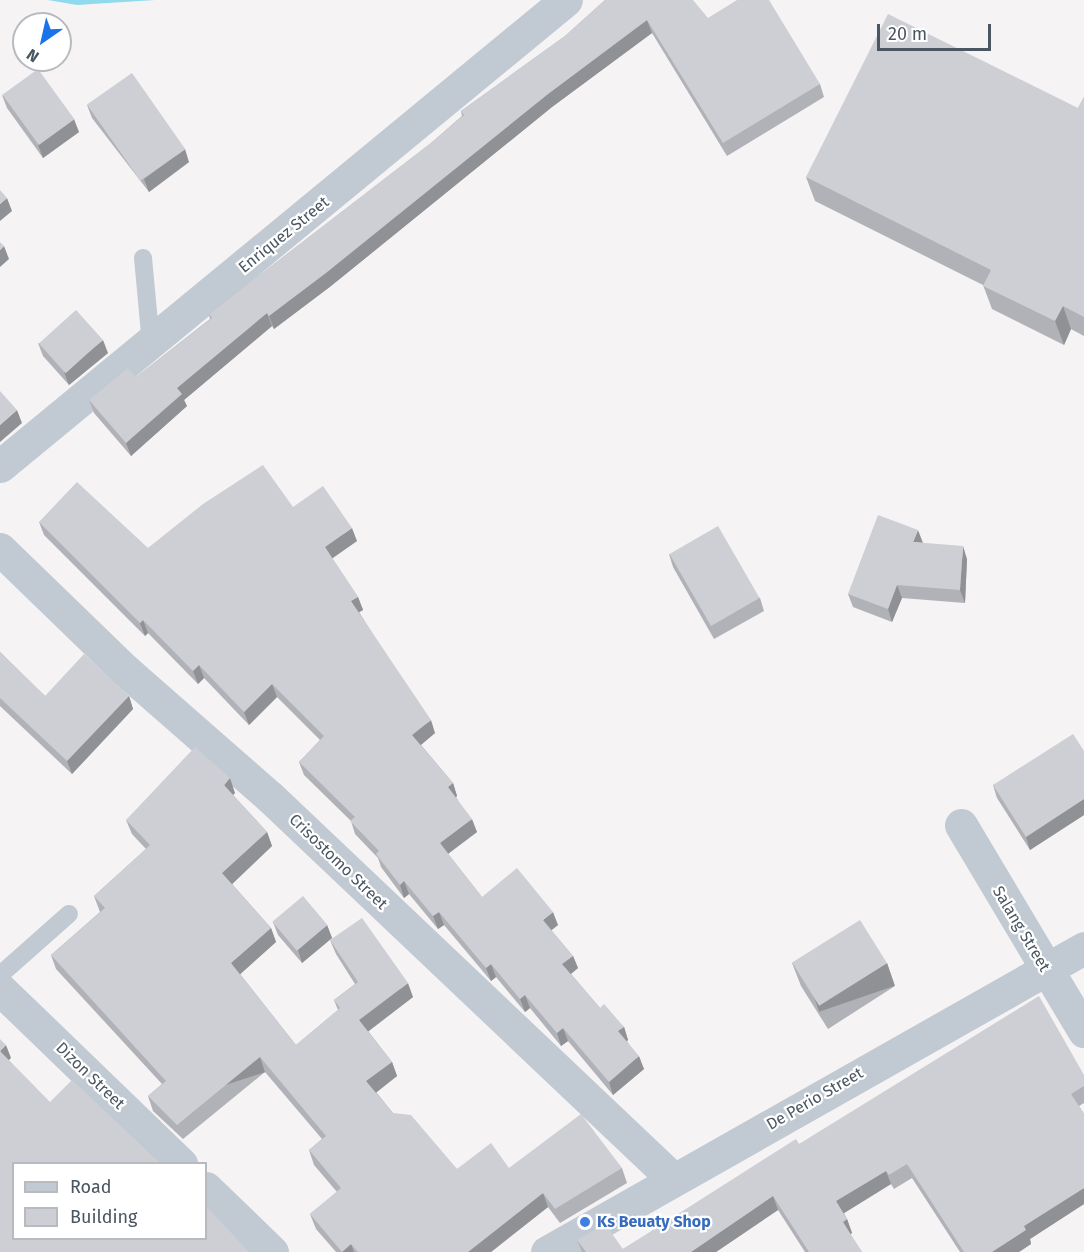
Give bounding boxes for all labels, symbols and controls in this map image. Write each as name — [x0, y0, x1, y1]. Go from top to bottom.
north arrow — [12, 12, 72, 72]
scale bar — [880, 12, 994, 50]
text: 20 m — [888, 23, 927, 45]
text: N — [23, 45, 42, 67]
street label: Enriquez Street — [235, 193, 333, 277]
street label: Crisostomo Street — [285, 810, 391, 914]
street label: Salang Street — [988, 883, 1054, 975]
street label: Dizon Street — [52, 1039, 128, 1113]
street label: De Perio Street — [763, 1064, 867, 1134]
legend — [12, 1162, 207, 1240]
text: Road — [70, 1176, 112, 1198]
text: Building — [70, 1206, 137, 1228]
place label: Ks Beuaty Shop — [597, 1212, 711, 1232]
marker: Ks Beuaty Shop — [578, 1215, 592, 1229]

